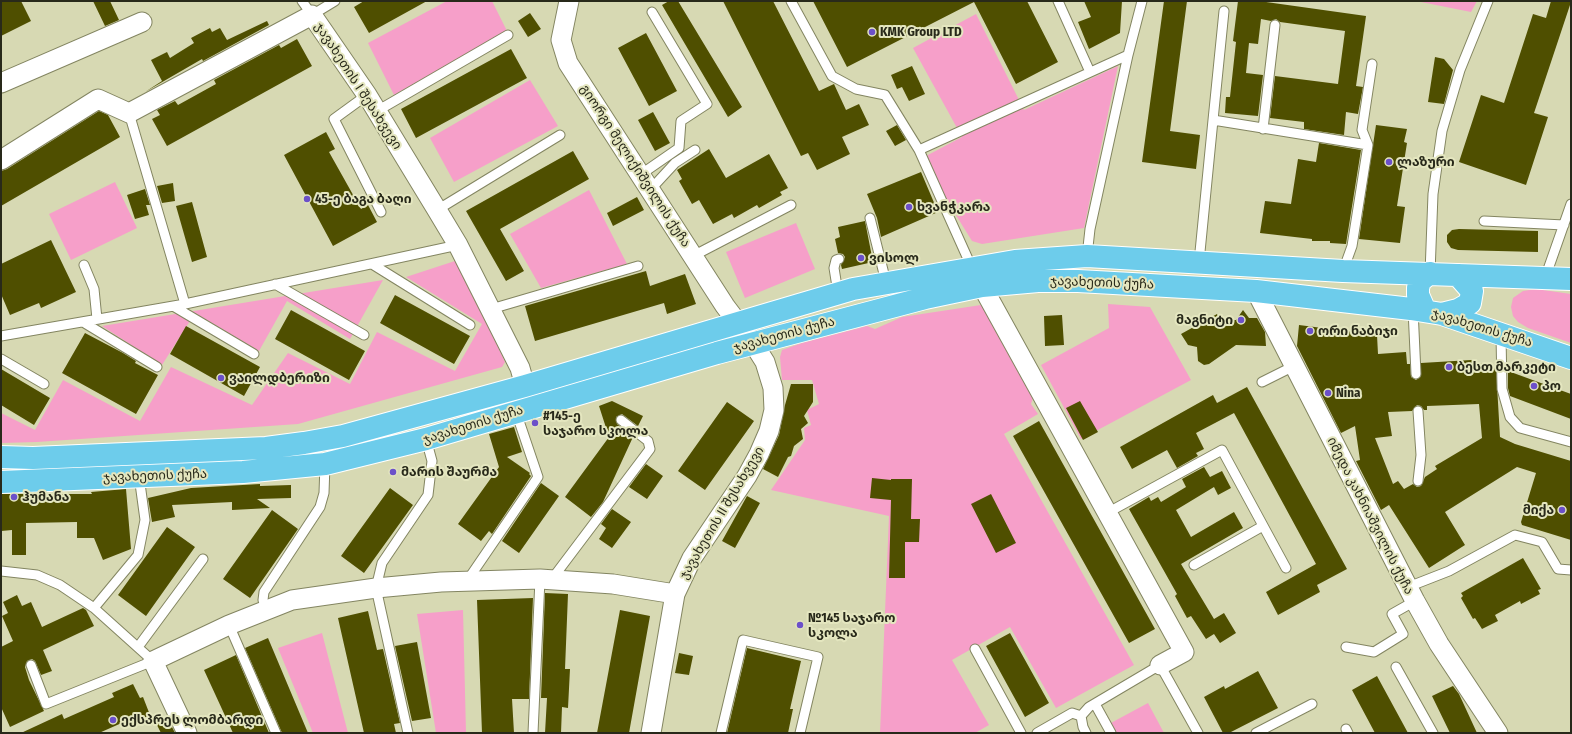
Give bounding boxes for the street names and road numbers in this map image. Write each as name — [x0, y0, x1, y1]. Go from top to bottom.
street label: ჯავახეთის I შესახვევი — [311, 20, 405, 152]
street label: გიორგი მელიქიშვილის ქუჩა — [576, 82, 694, 250]
street label: ჯავახეთის ქუჩა — [1050, 273, 1154, 293]
street label: ჯავახეთის ქუჩა — [1430, 305, 1534, 351]
street label: ჯავახეთის ქუჩა — [732, 314, 836, 356]
street label: ჯავახეთის ქუჩა — [421, 402, 525, 448]
street label: იმედა კახნიაშვილის ქუჩა — [1323, 435, 1417, 597]
street label: ჯავახეთის II შესახვევი — [676, 444, 768, 582]
street label: ჯავახეთის ქუჩა — [103, 466, 207, 486]

